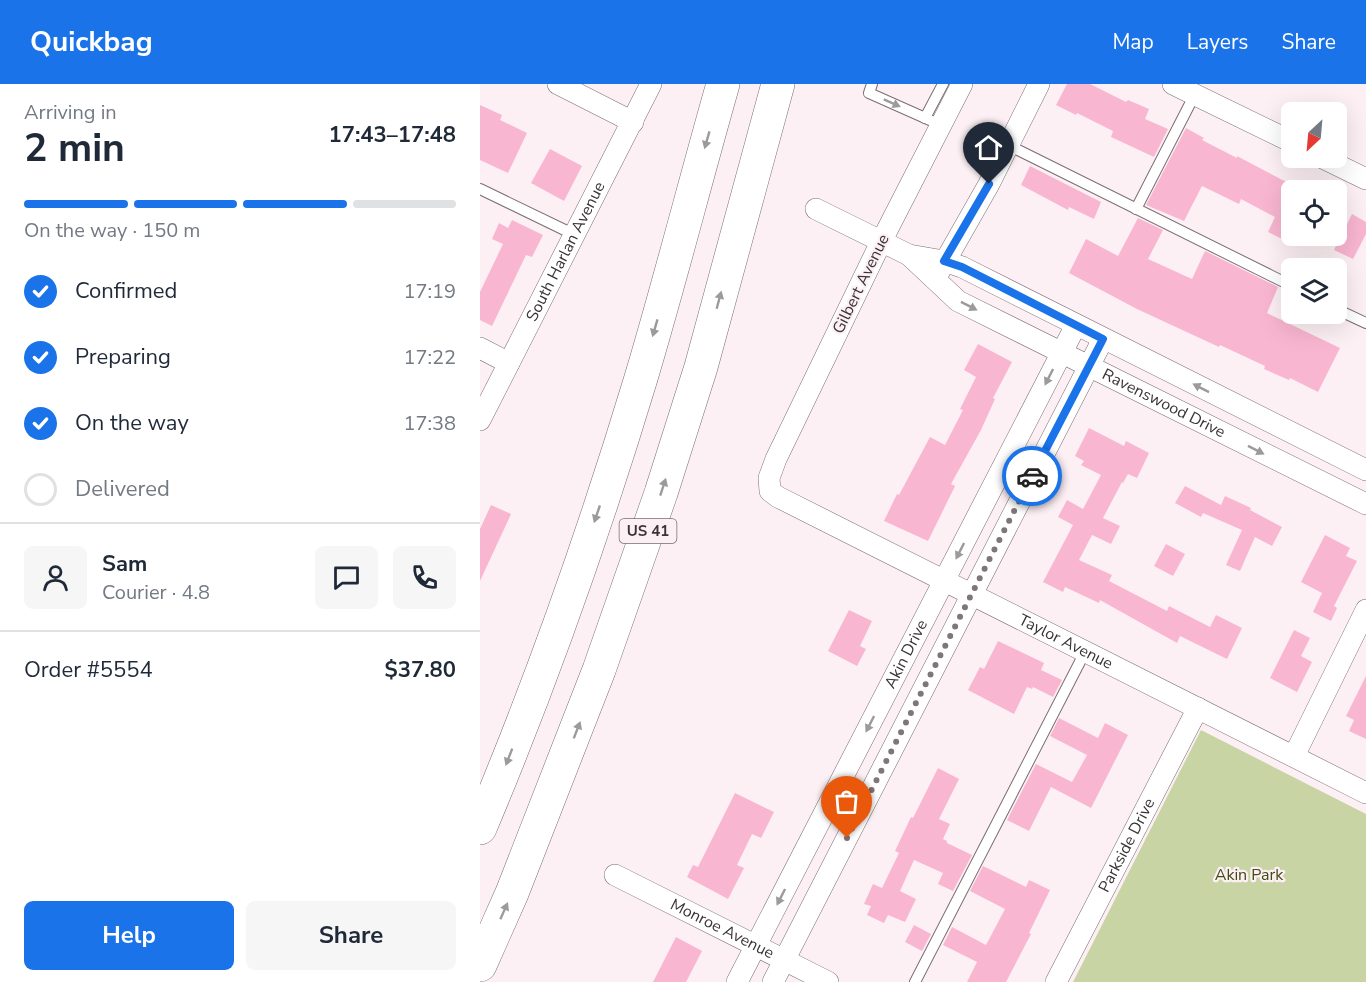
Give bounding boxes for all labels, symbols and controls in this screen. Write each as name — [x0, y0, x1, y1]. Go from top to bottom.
text: Quickbag — [30, 23, 153, 61]
text: Map — [1112, 28, 1154, 56]
text: Layers — [1187, 28, 1248, 56]
text: Share — [1281, 28, 1336, 56]
text: Arriving in — [24, 99, 117, 126]
one-way arrow — [884, 99, 901, 108]
north arrow — [1281, 102, 1347, 168]
map controls — [1281, 102, 1347, 324]
text: 17:43–17:48 — [328, 120, 456, 150]
text: 2 min — [24, 122, 125, 175]
pin — [963, 122, 1014, 184]
one-way arrow — [702, 131, 711, 149]
icon: home — [972, 131, 1005, 164]
street label: South Harlan Avenue — [521, 178, 610, 325]
button: locate — [1281, 180, 1347, 246]
text: On the way · 150 m — [24, 217, 200, 244]
street label: Gilbert Avenue — [827, 231, 895, 337]
button: layers — [1281, 258, 1347, 324]
icon: check — [24, 275, 57, 308]
text: Confirmed — [75, 276, 177, 306]
text: 17:19 — [403, 278, 456, 305]
one-way arrow — [715, 291, 724, 309]
one-way arrow — [961, 302, 978, 311]
one-way arrow — [650, 319, 659, 337]
icon: check — [24, 341, 57, 374]
text: Preparing — [75, 342, 171, 372]
text: 17:22 — [403, 344, 456, 371]
street label: Ravenswood Drive — [1098, 363, 1229, 443]
one-way arrow — [1045, 369, 1054, 386]
one-way arrow — [1192, 383, 1210, 393]
icon: check — [24, 407, 57, 440]
text: On the way — [75, 408, 189, 438]
text: 17:38 — [403, 410, 456, 437]
one-way arrow — [1248, 445, 1265, 454]
courier — [1002, 446, 1062, 506]
icon: car — [1016, 460, 1049, 493]
text: Delivered — [75, 474, 170, 504]
one-way arrow — [659, 478, 668, 496]
one-way arrow — [592, 506, 601, 524]
road number: US 41 — [620, 519, 676, 543]
one-way arrow — [955, 542, 965, 559]
button: person — [24, 546, 87, 609]
button: chat — [315, 546, 378, 609]
button: phone — [393, 546, 456, 609]
text: Sam — [102, 549, 147, 579]
text: Courier · 4.8 — [102, 579, 210, 606]
street label: Taylor Avenue — [1015, 609, 1117, 675]
street label: Akin Drive — [879, 616, 933, 692]
text: Order #5554 — [24, 655, 153, 685]
text: $37.80 — [385, 655, 456, 685]
one-way arrow — [865, 715, 875, 732]
one-way arrow — [572, 721, 582, 739]
one-way arrow — [504, 748, 513, 766]
pin — [821, 776, 872, 838]
icon: bag — [830, 785, 863, 818]
street label: Parkside Drive — [1093, 794, 1160, 896]
park label: Akin Park — [1215, 864, 1284, 886]
one-way arrow — [776, 889, 786, 906]
street label: Monroe Avenue — [667, 894, 778, 964]
button: Help — [24, 901, 234, 970]
button: Share — [246, 901, 456, 970]
one-way arrow — [499, 902, 509, 920]

